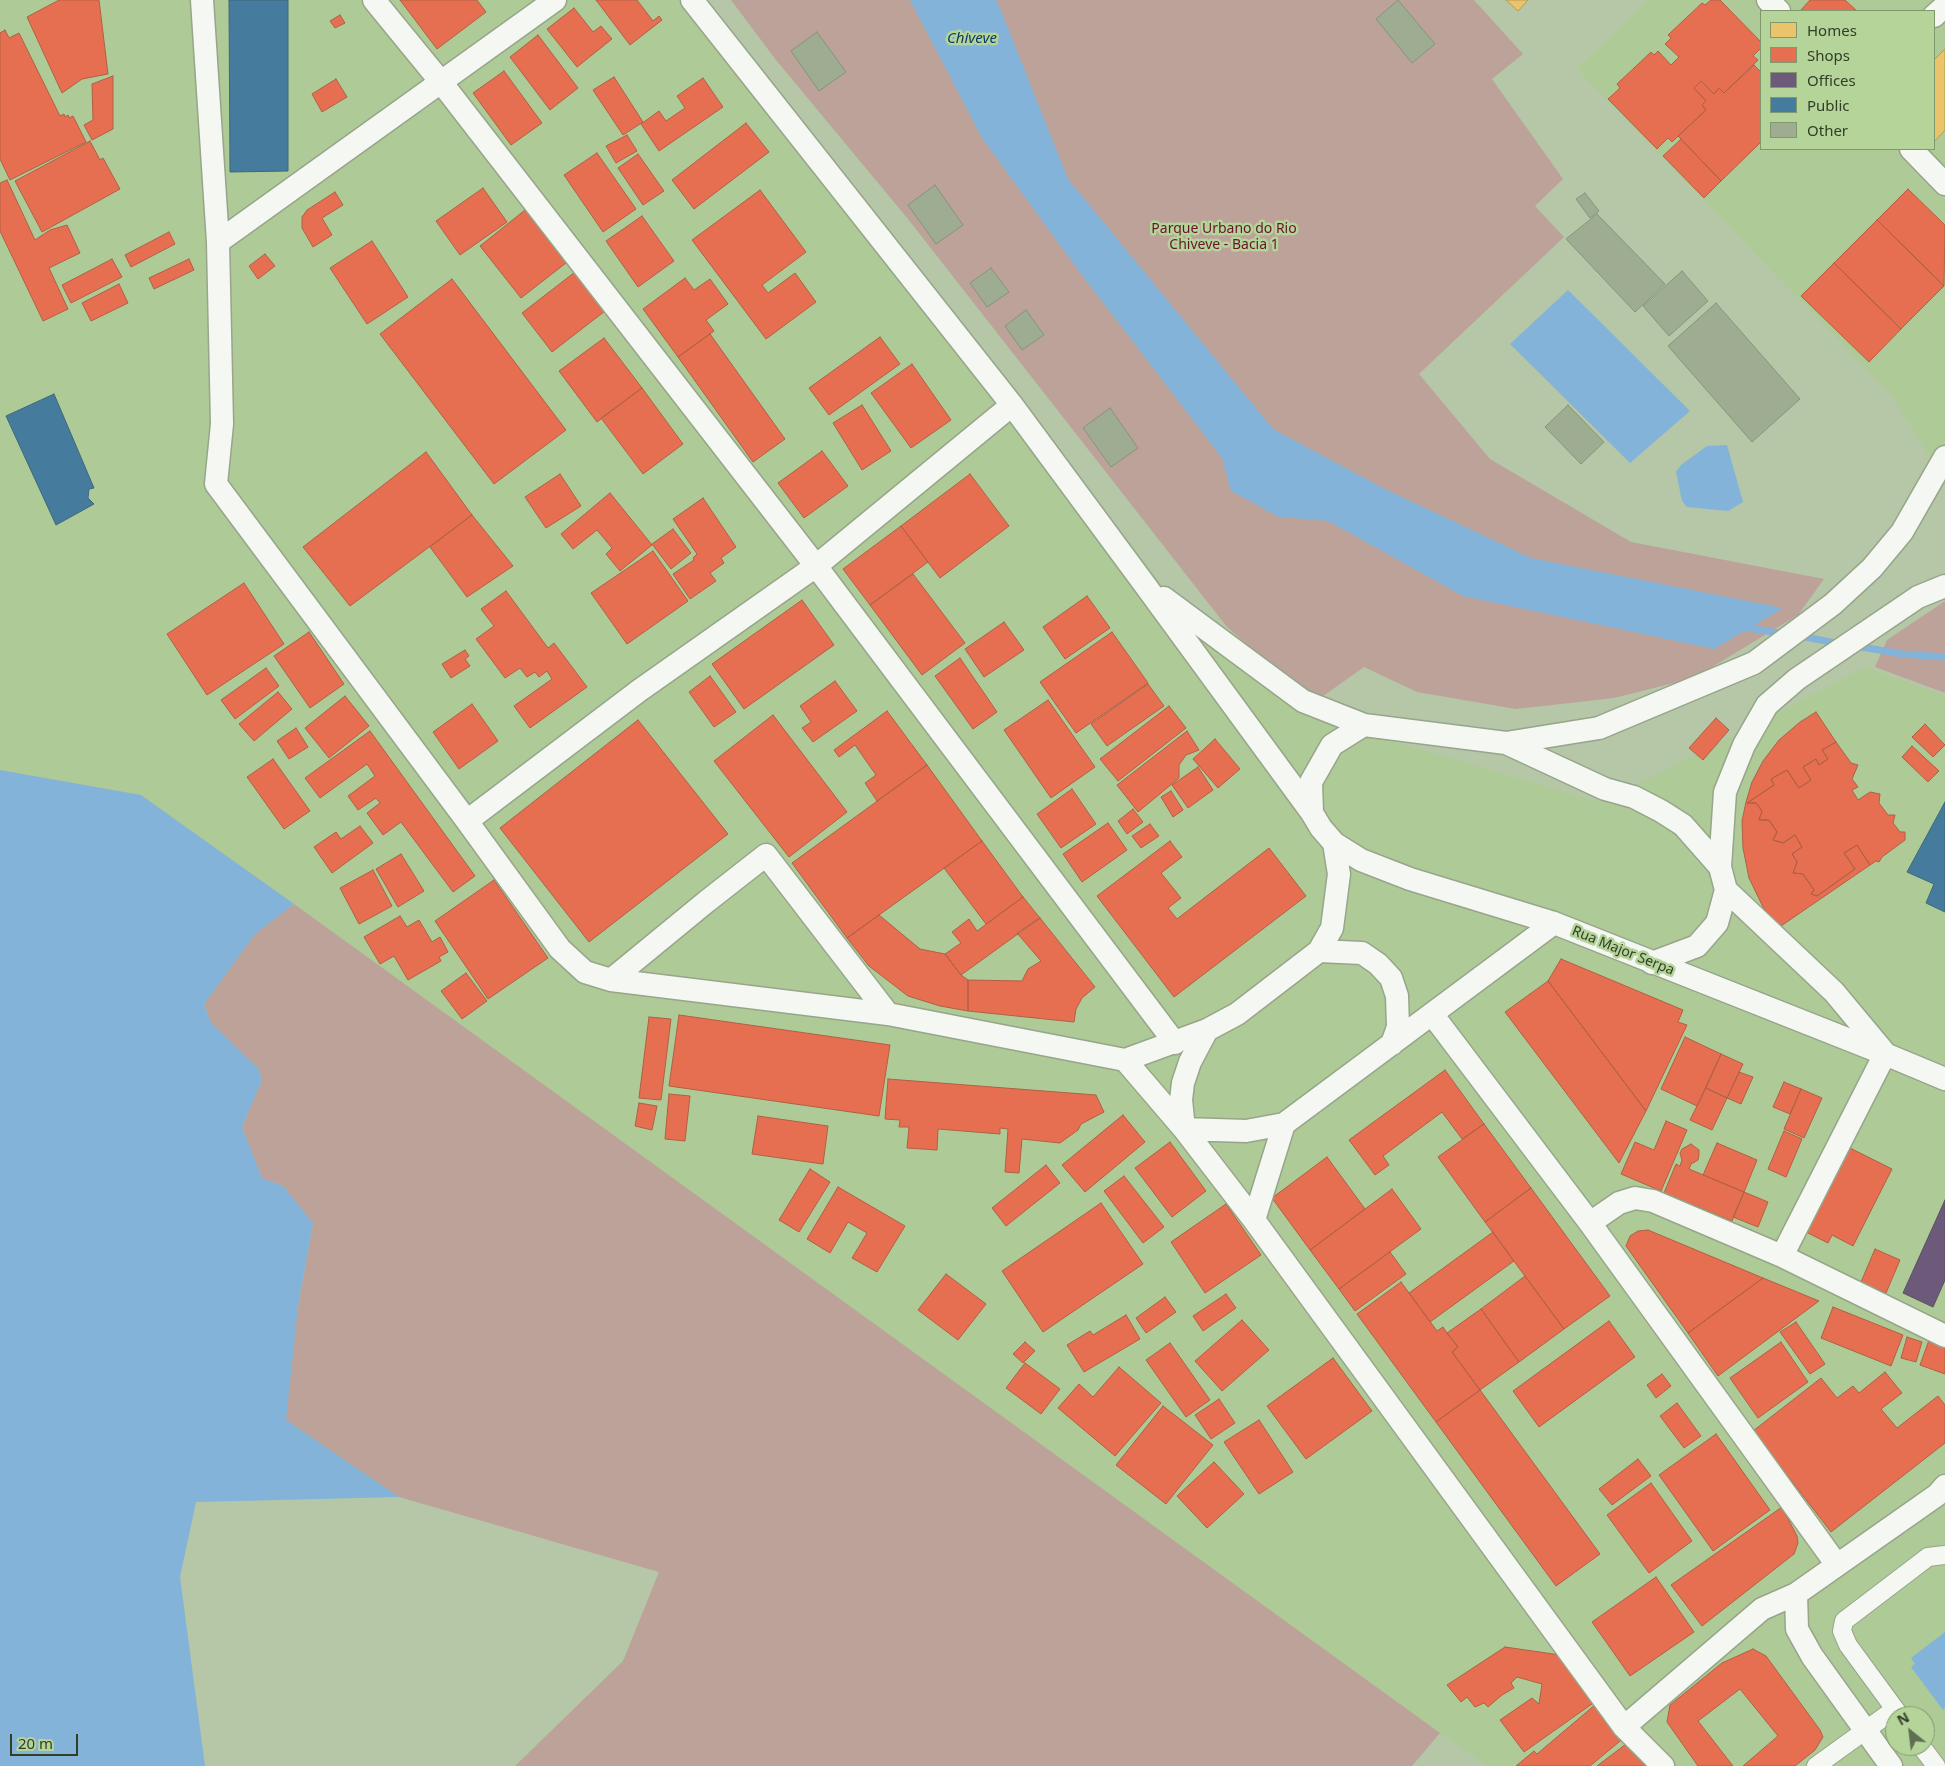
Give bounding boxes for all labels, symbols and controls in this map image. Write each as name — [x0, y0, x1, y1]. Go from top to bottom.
legend — [1760, 10, 1935, 150]
text: Homes — [1807, 20, 1857, 40]
water label: Chiveve — [947, 30, 997, 48]
text: Shops — [1807, 45, 1850, 65]
text: Offices — [1807, 70, 1856, 90]
text: Public — [1807, 95, 1850, 115]
text: Other — [1807, 120, 1848, 140]
park label: Parque Urbano do Rio Chiveve - Bacia 1 — [1151, 221, 1297, 253]
street label: Rua Major Serpa — [1569, 923, 1677, 979]
north arrow — [1885, 1706, 1935, 1756]
text: N — [1893, 1707, 1913, 1729]
scale bar — [12, 1724, 80, 1756]
text: 20 m — [18, 1733, 53, 1753]

